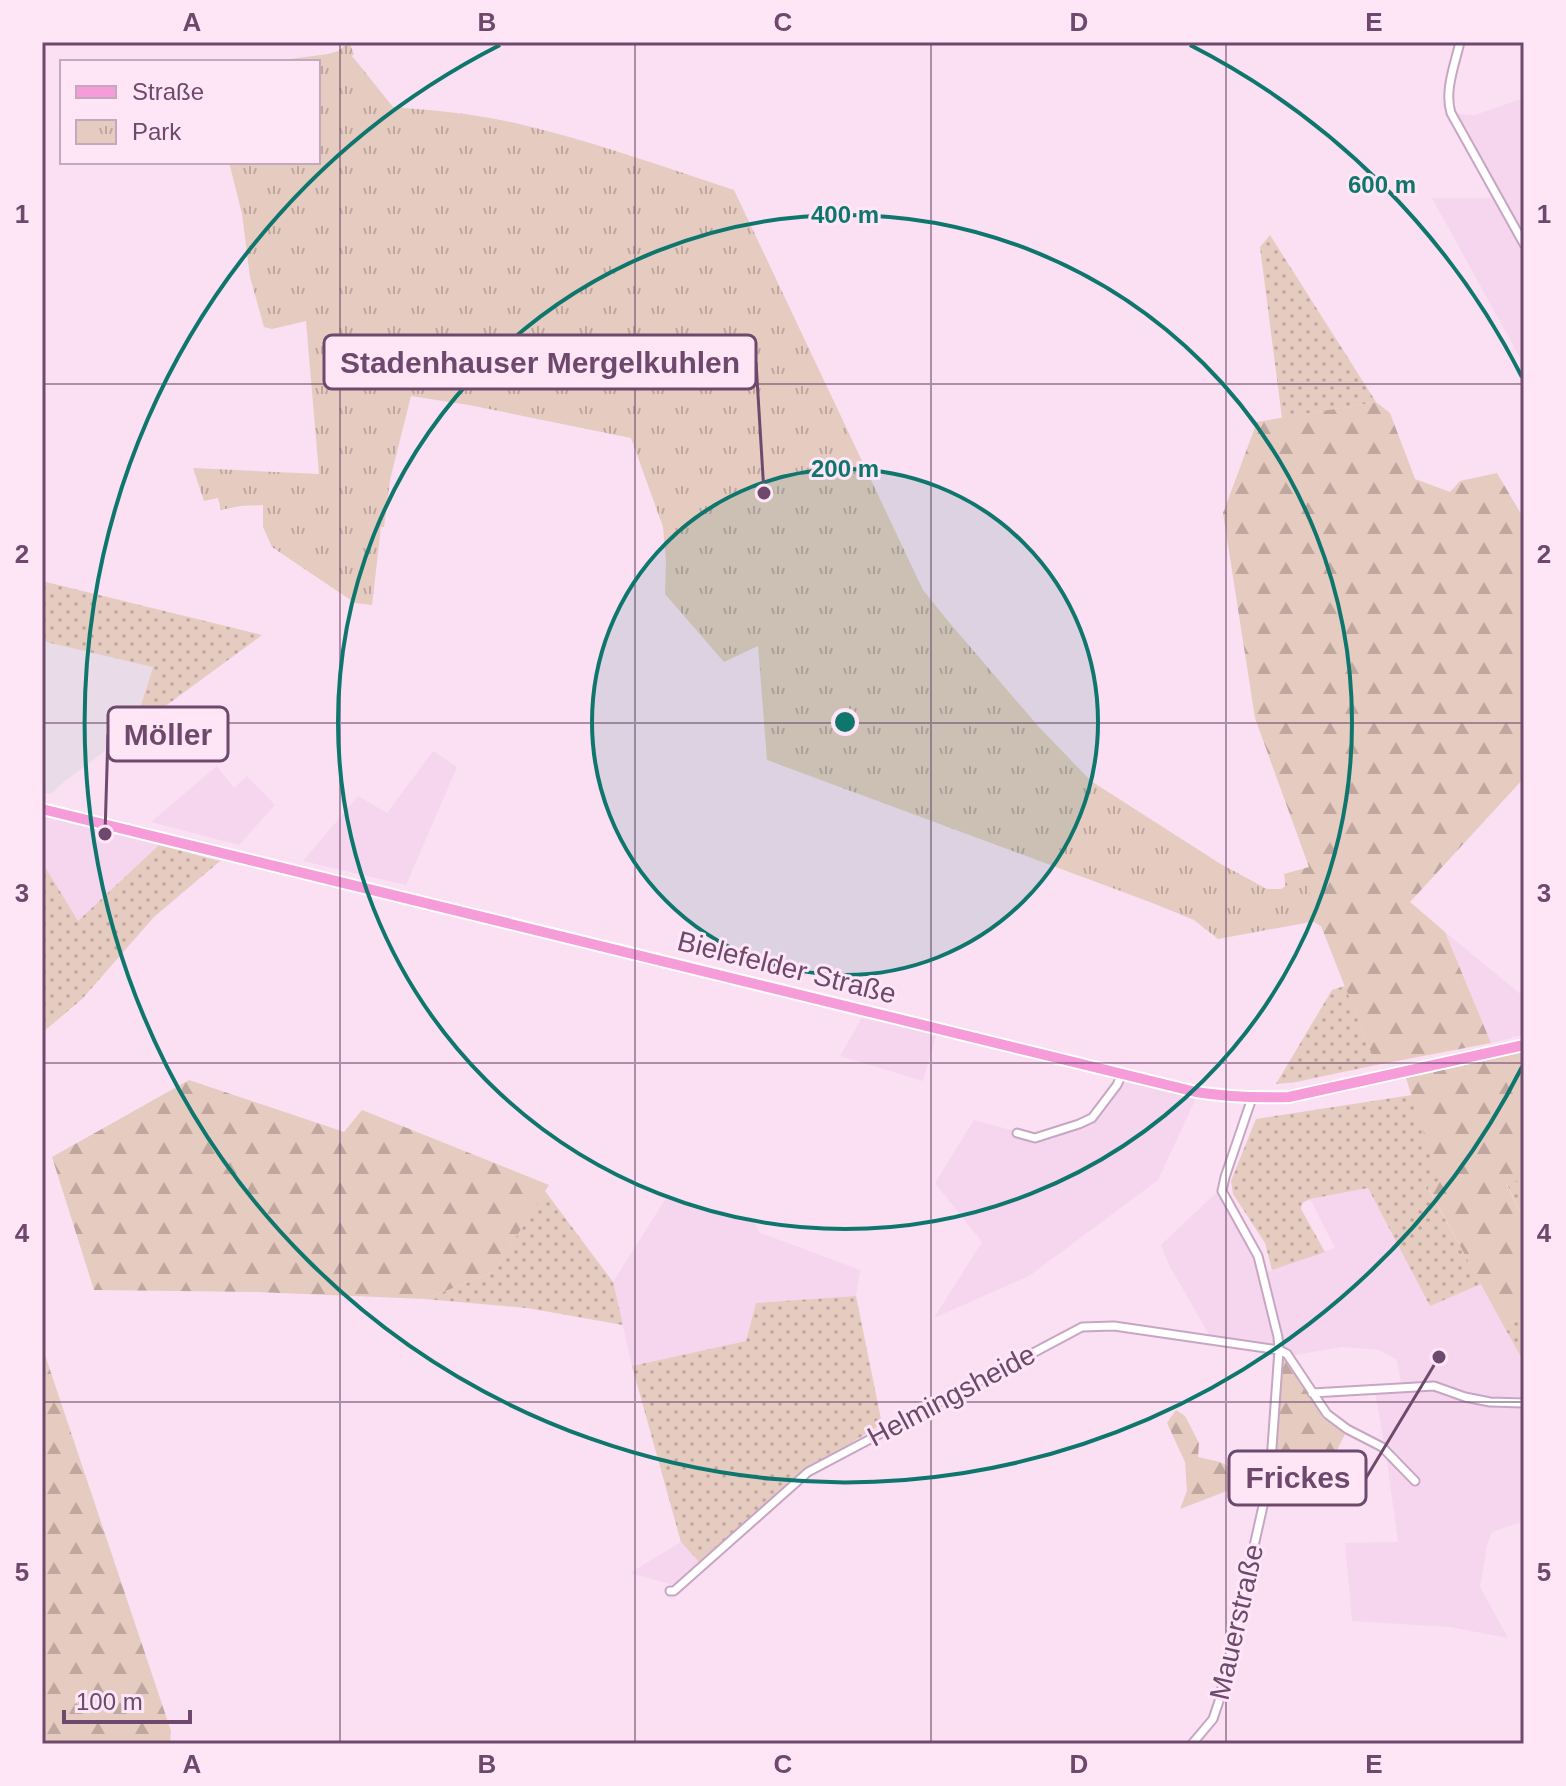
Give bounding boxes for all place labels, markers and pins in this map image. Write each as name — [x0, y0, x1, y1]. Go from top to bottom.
callout: Stadenhauser Mergelkuhlen — [324, 335, 756, 389]
callout: Möller — [108, 707, 228, 761]
centre of rings — [831, 708, 859, 736]
callout: Frickes — [1229, 1451, 1366, 1505]

